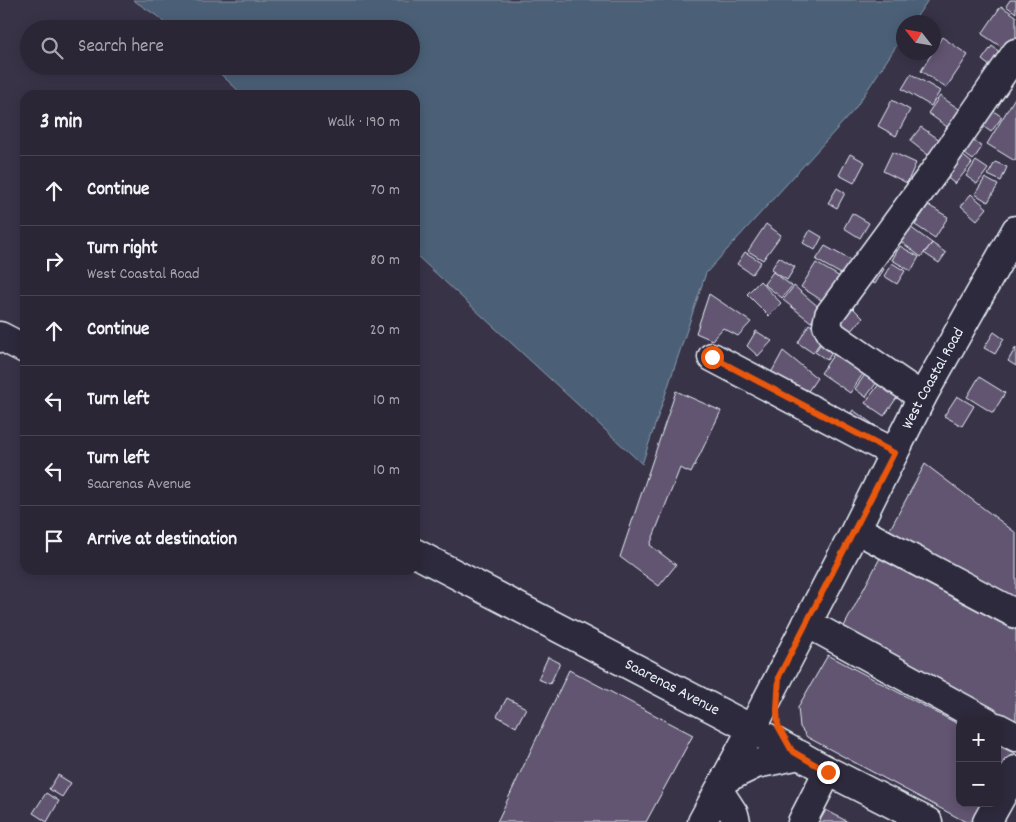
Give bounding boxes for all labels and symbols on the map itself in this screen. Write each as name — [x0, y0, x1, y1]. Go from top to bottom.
north arrow — [896, 15, 941, 60]
street label: West Coastal Road — [896, 324, 970, 433]
route start — [701, 346, 724, 369]
street label: Saarenas Avenue — [621, 653, 724, 722]
route end — [817, 761, 840, 784]

